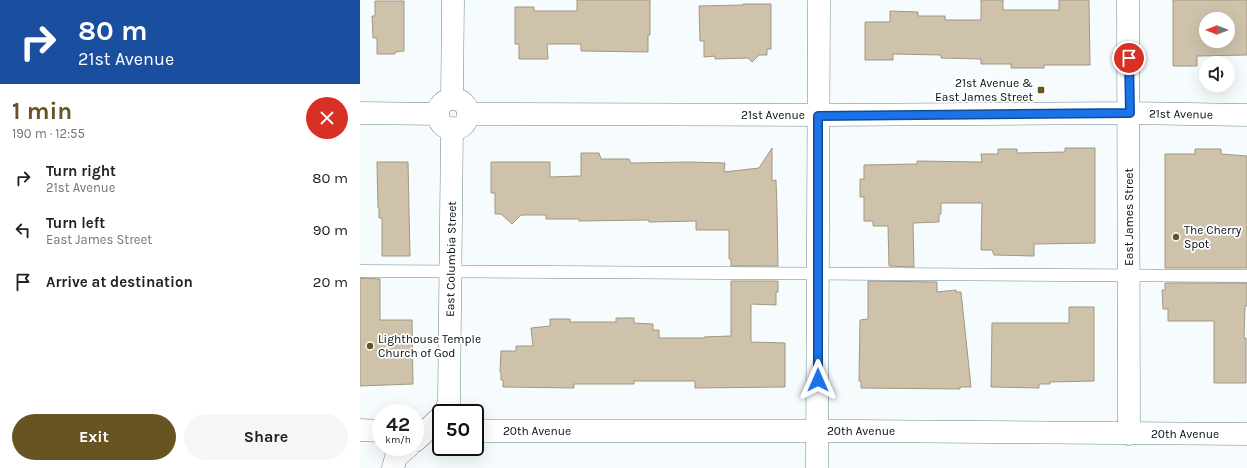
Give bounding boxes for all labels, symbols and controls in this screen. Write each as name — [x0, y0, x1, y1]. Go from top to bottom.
north arrow — [1199, 12, 1235, 48]
map controls — [1199, 12, 1235, 92]
text: 80 m — [78, 14, 147, 47]
icon: right — [12, 16, 64, 68]
pin — [1112, 41, 1146, 75]
icon: arrive — [1118, 47, 1140, 69]
text: 21st Avenue — [78, 48, 174, 70]
button: sound — [1199, 56, 1235, 92]
place label: 21st Avenue & East James Street — [935, 76, 1033, 104]
marker: 21st Avenue & East James Street — [1036, 85, 1046, 95]
text: 1 min — [12, 97, 72, 125]
button: close — [306, 97, 348, 139]
street label: 21st Avenue — [1149, 106, 1213, 122]
street label: 21st Avenue — [741, 108, 805, 122]
text: 190 m · 12:55 — [12, 126, 85, 141]
text: Turn right — [46, 162, 116, 180]
icon: right — [12, 167, 34, 189]
street label: East James Street — [1122, 168, 1136, 266]
text: 80 m — [312, 169, 348, 187]
text: 21st Avenue — [46, 180, 115, 195]
street label: East Columbia Street — [443, 200, 459, 317]
text: Turn left — [46, 214, 105, 232]
icon: left — [12, 219, 34, 241]
text: 90 m — [313, 221, 348, 239]
place label: The Cherry Spot — [1184, 223, 1242, 251]
text: East James Street — [46, 232, 152, 247]
marker: The Cherry Spot — [1171, 232, 1181, 242]
icon: arrive — [12, 271, 34, 293]
text: Arrive at destination — [46, 273, 193, 291]
text: 20 m — [313, 273, 348, 291]
place label: Lighthouse Temple Church of God — [378, 332, 481, 360]
marker: Lighthouse Temple Church of God — [365, 341, 375, 351]
position arrow — [797, 359, 839, 401]
speed limit sign: 50 — [432, 404, 484, 456]
text: 42 — [386, 413, 410, 436]
button: Exit — [12, 414, 176, 460]
button: Share — [184, 414, 348, 460]
street label: 20th Avenue — [503, 424, 571, 438]
street label: 20th Avenue — [827, 424, 895, 438]
street label: 20th Avenue — [1151, 427, 1219, 441]
text: km/h — [385, 434, 411, 446]

